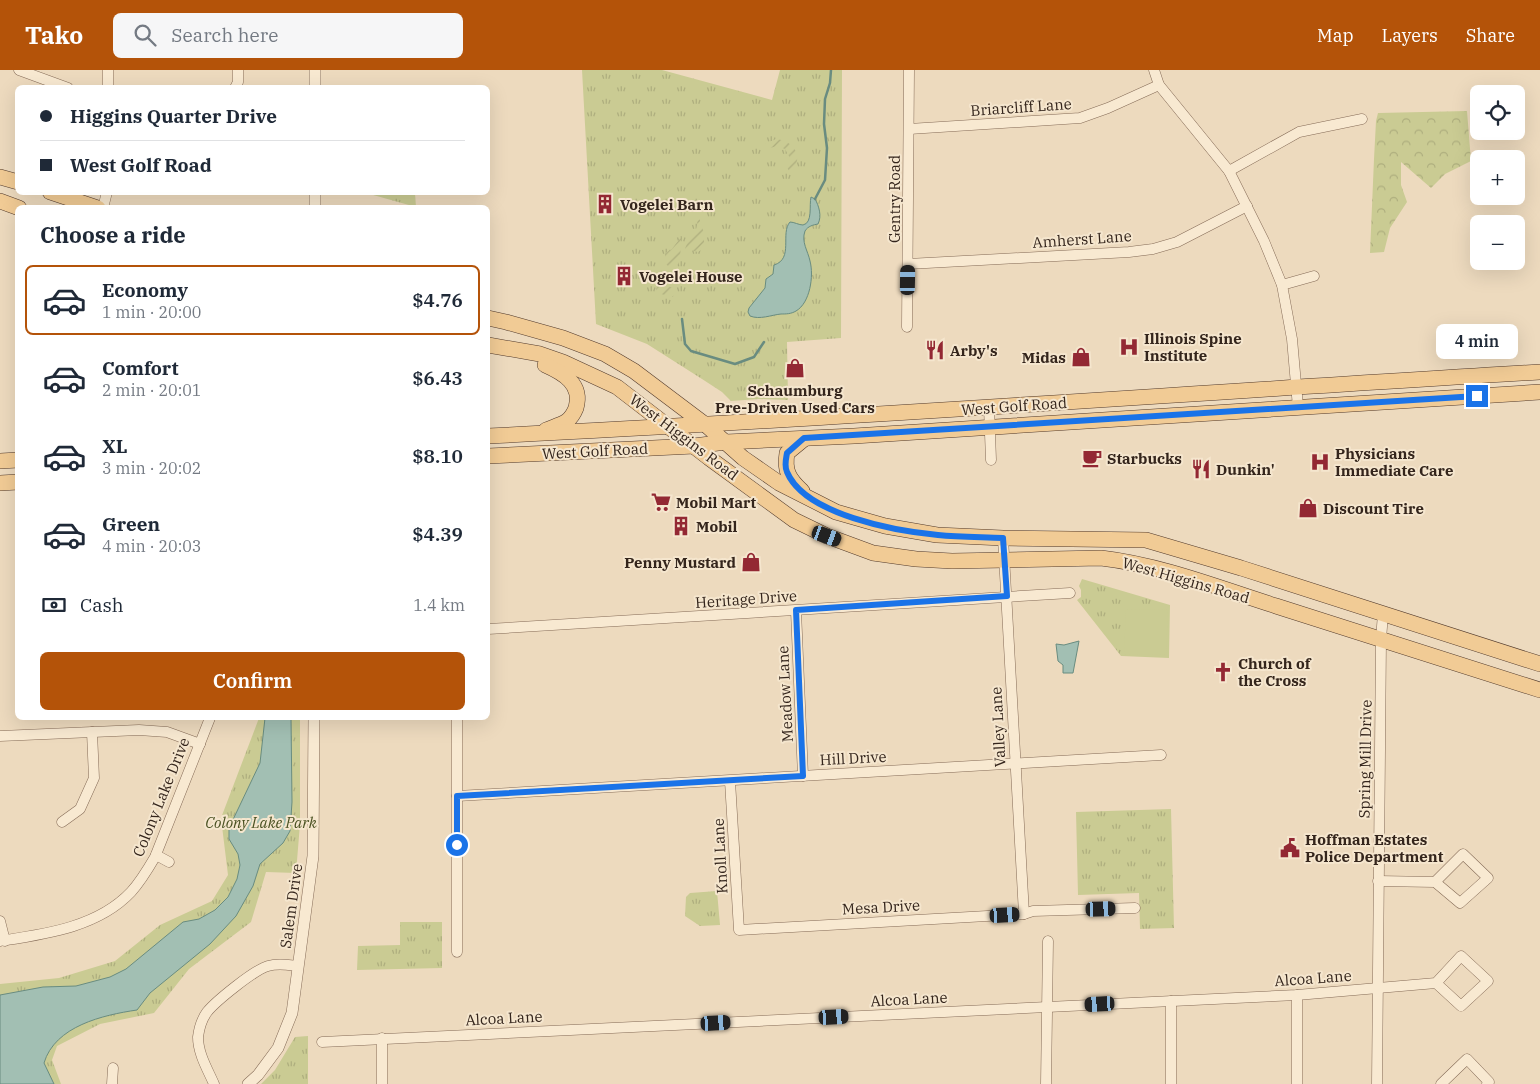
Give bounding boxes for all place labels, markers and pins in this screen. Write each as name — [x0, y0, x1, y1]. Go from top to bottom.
building icon: Vogelei Barn — [594, 193, 616, 215]
place label: Vogelei Barn — [620, 195, 713, 214]
building icon: Vogelei House — [613, 265, 635, 287]
place label: Vogelei House — [639, 267, 743, 286]
place label: Illinois Spine Institute — [1144, 329, 1242, 365]
hospital icon: Illinois Spine Institute — [1118, 336, 1140, 358]
restaurant icon: Arby's — [924, 339, 946, 361]
place label: Arby's — [950, 341, 998, 360]
shop icon: Midas — [1070, 346, 1092, 368]
place label: Midas — [1022, 348, 1066, 367]
shop icon: Schaumburg Pre-Driven Used Cars — [784, 357, 806, 379]
place label: Schaumburg Pre-Driven Used Cars — [715, 381, 875, 417]
place label: Physicians Immediate Care — [1335, 444, 1453, 480]
cafe icon: Starbucks — [1081, 447, 1103, 469]
place label: Starbucks — [1107, 449, 1182, 468]
hospital icon: Physicians Immediate Care — [1309, 451, 1331, 473]
restaurant icon: Dunkin' — [1190, 458, 1212, 480]
place label: Dunkin' — [1216, 460, 1275, 479]
supermarket icon: Mobil Mart — [650, 491, 672, 513]
place label: Mobil Mart — [676, 493, 757, 512]
shop icon: Discount Tire — [1297, 497, 1319, 519]
place label: Discount Tire — [1323, 499, 1424, 518]
building icon: Mobil — [670, 515, 692, 537]
place label: Mobil — [696, 517, 738, 536]
shop icon: Penny Mustard — [740, 551, 762, 573]
place label: Penny Mustard — [624, 553, 737, 572]
place label: Church of the Cross — [1238, 654, 1312, 690]
church icon: Church of the Cross — [1212, 661, 1234, 683]
place label: Hoffman Estates Police Department — [1305, 830, 1444, 866]
public building icon: Hoffman Estates Police Department — [1279, 837, 1301, 859]

